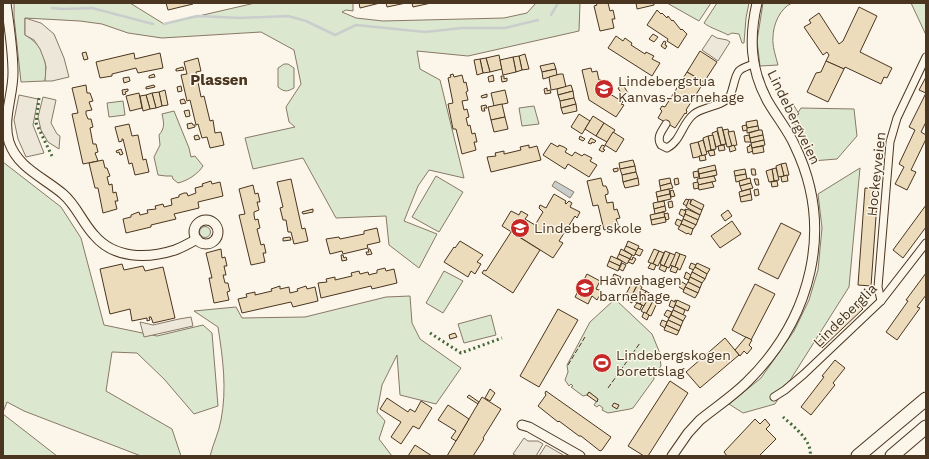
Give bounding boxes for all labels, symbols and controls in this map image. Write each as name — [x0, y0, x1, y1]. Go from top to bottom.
street label: Lindebergveien — [764, 67, 824, 167]
district label: Plassen — [190, 71, 248, 89]
place label: Lindebergstua Kanvas-barnehage — [618, 73, 744, 105]
school or university icon: Lindebergstua Kanvas-barnehage — [593, 78, 615, 100]
street label: Hockeyveien — [864, 131, 888, 217]
school or university icon: Lindeberg skole — [509, 217, 531, 239]
place label: Lindeberg skole — [534, 220, 642, 236]
place label: Havnehagen barnehage — [599, 272, 682, 304]
school or university icon: Havnehagen barnehage — [574, 277, 596, 299]
street label: Lindeberglia — [810, 280, 880, 350]
place label: Lindebergskogen borettslag — [616, 347, 731, 379]
sports icon: Lindebergskogen borettslag — [591, 352, 613, 374]

